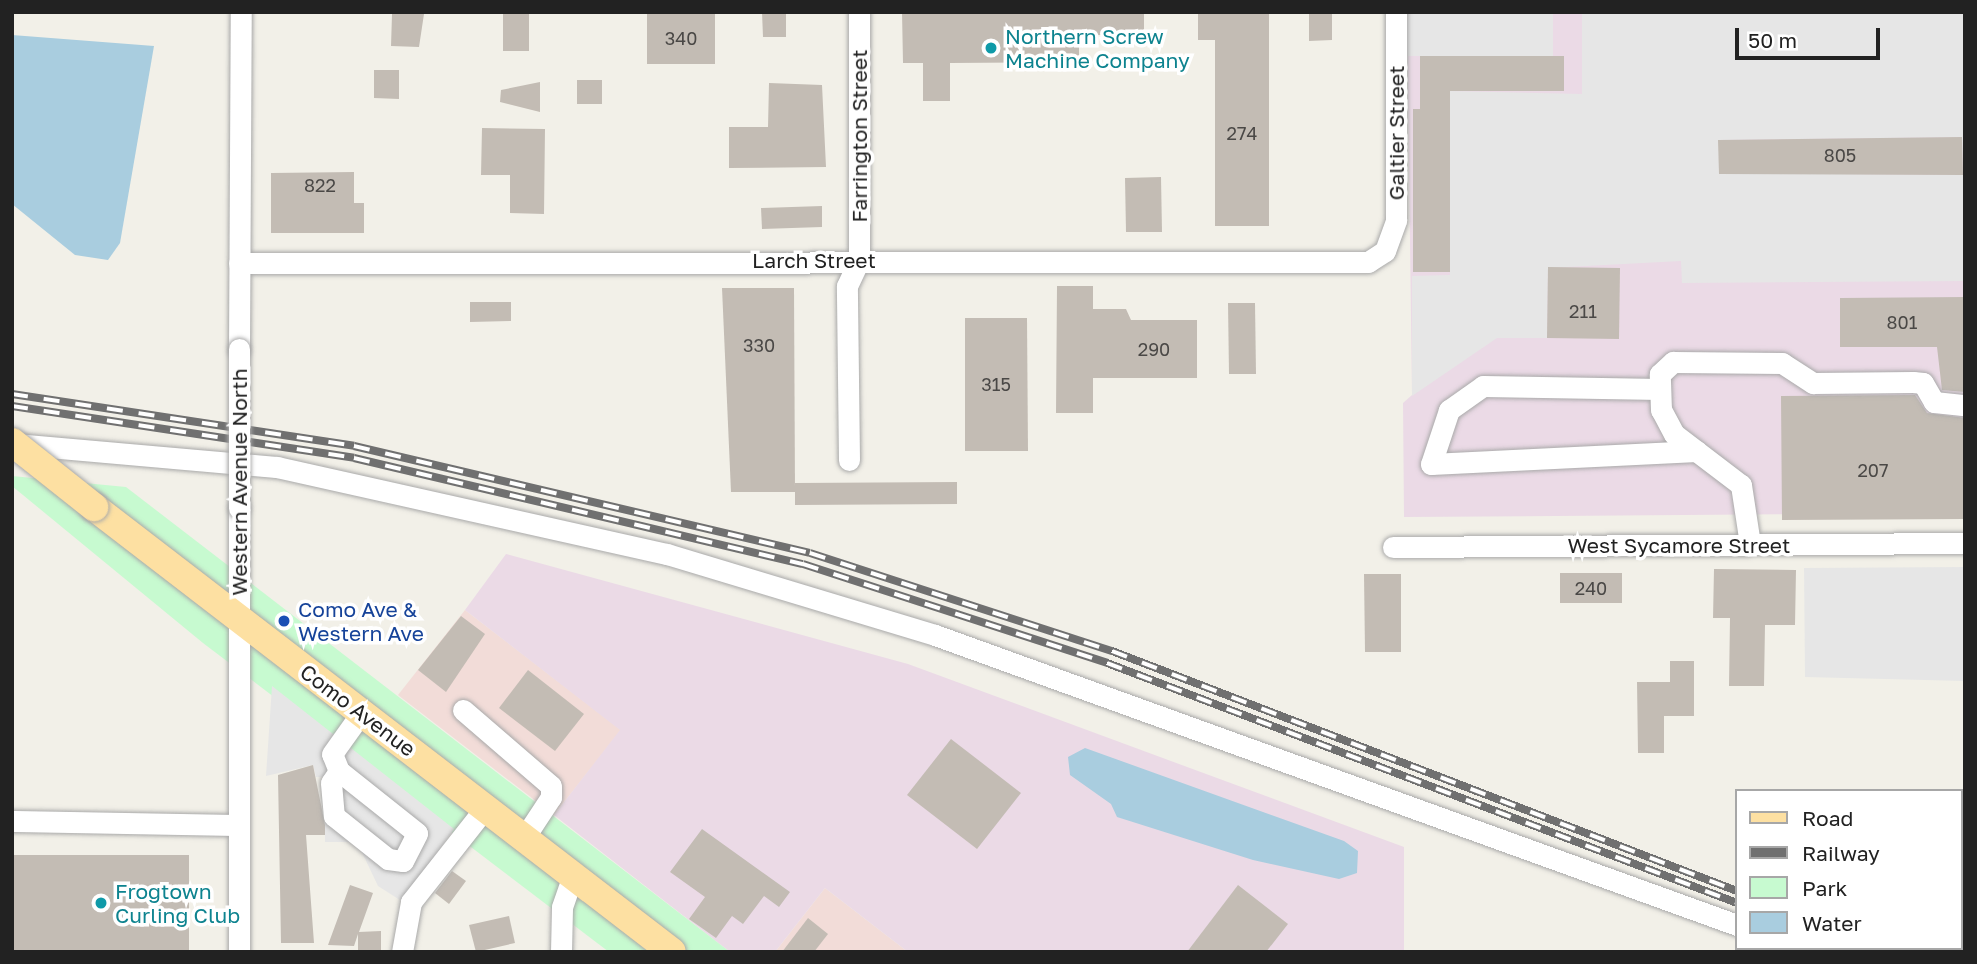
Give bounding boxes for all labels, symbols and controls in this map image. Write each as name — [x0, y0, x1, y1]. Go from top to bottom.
scale bar — [1739, 14, 1884, 58]
place label: Northern Screw Machine Company — [1005, 23, 1190, 73]
house number: 340 — [665, 27, 697, 49]
text: 50 m — [1748, 27, 1797, 53]
marker: Northern Screw Machine Company — [983, 40, 999, 56]
street label: Farrington Street — [846, 49, 872, 223]
street label: Galtier Street — [1383, 66, 1409, 200]
house number: 274 — [1227, 122, 1257, 144]
house number: 805 — [1824, 144, 1856, 166]
house number: 822 — [304, 174, 336, 196]
street label: Larch Street — [752, 247, 876, 273]
house number: 211 — [1569, 300, 1597, 322]
house number: 801 — [1887, 311, 1917, 333]
house number: 330 — [743, 334, 775, 356]
house number: 290 — [1138, 338, 1170, 360]
street label: Western Avenue North — [226, 368, 252, 596]
house number: 315 — [981, 373, 1011, 395]
house number: 207 — [1857, 459, 1889, 481]
street label: West Sycamore Street — [1568, 532, 1790, 558]
house number: 240 — [1575, 577, 1607, 599]
place label: Como Ave & Western Ave — [298, 596, 424, 646]
marker: Como Ave & Western Ave — [276, 613, 292, 629]
street label: Como Avenue — [296, 659, 420, 761]
legend — [1736, 789, 1963, 950]
text: Road — [1802, 805, 1853, 831]
text: Railway — [1802, 840, 1880, 866]
text: Park — [1802, 875, 1847, 901]
place label: Frogtown Curling Club — [115, 878, 240, 928]
marker: Frogtown Curling Club — [93, 895, 109, 911]
text: Water — [1802, 910, 1862, 936]

